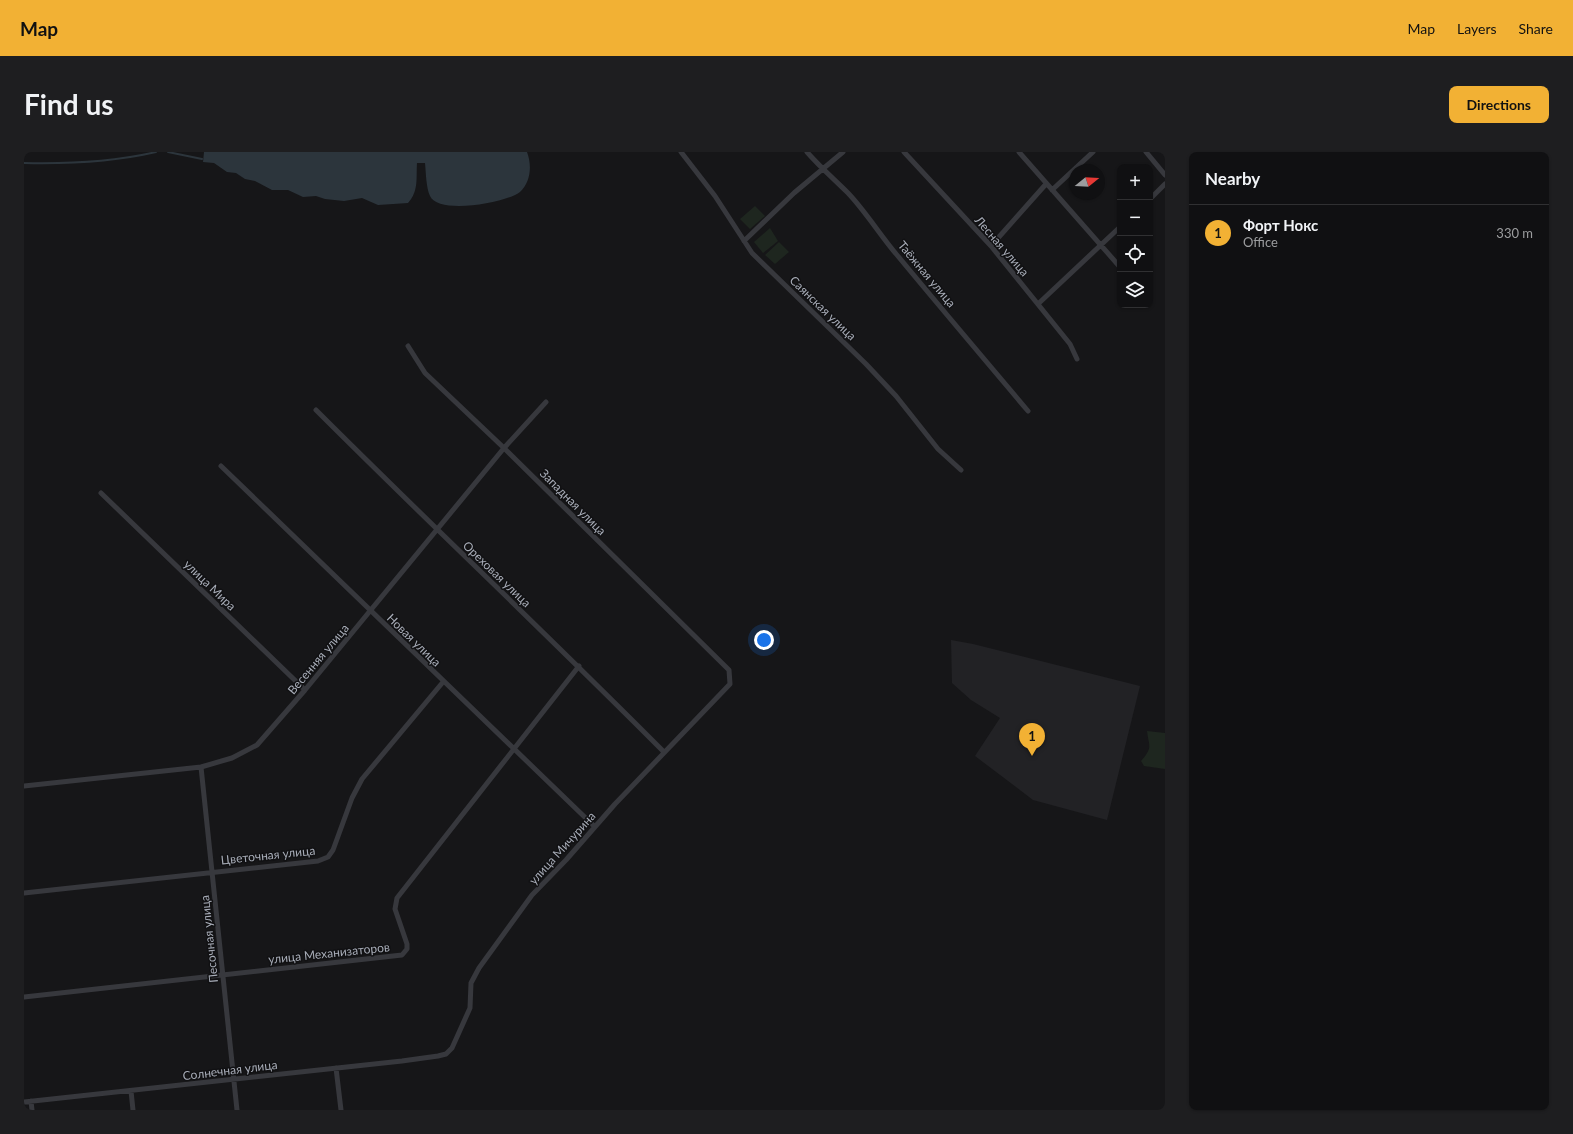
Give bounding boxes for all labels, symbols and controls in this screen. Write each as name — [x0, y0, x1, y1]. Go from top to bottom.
text: Map — [20, 17, 58, 40]
text: Map — [1407, 20, 1435, 37]
text: Layers — [1457, 20, 1497, 37]
text: Share — [1519, 20, 1553, 37]
button: Directions — [1449, 86, 1549, 123]
text: Find us — [24, 87, 114, 121]
north arrow — [1069, 164, 1105, 200]
map controls — [1117, 164, 1153, 308]
button: + — [1117, 164, 1153, 200]
text: Nearby — [1205, 168, 1260, 189]
button: − — [1117, 200, 1153, 236]
street label: Лесная улица — [971, 212, 1032, 279]
text: Форт Нокс — [1243, 216, 1318, 234]
text: 1 — [1214, 225, 1222, 241]
text: 330 m — [1496, 225, 1533, 241]
text: Office — [1243, 234, 1278, 250]
button: locate — [1117, 236, 1153, 272]
street label: Таёжная улица — [895, 238, 959, 310]
button: layers — [1117, 272, 1153, 308]
street label: Саянская улица — [787, 273, 859, 343]
street label: Западная улица — [537, 466, 609, 538]
street label: Ореховая улица — [460, 538, 534, 610]
street label: улица Мира — [181, 557, 239, 614]
street label: Новая улица — [384, 610, 444, 670]
street label: Весенняя улица — [284, 621, 352, 697]
your location — [754, 630, 774, 650]
pin: 1 — [1019, 723, 1045, 756]
street label: улица Мичурина — [525, 809, 599, 887]
street label: Цветочная улица — [220, 843, 316, 867]
street label: Песочная улица — [197, 894, 221, 984]
street label: улица Механизаторов — [268, 939, 390, 967]
street label: Солнечная улица — [182, 1057, 278, 1083]

